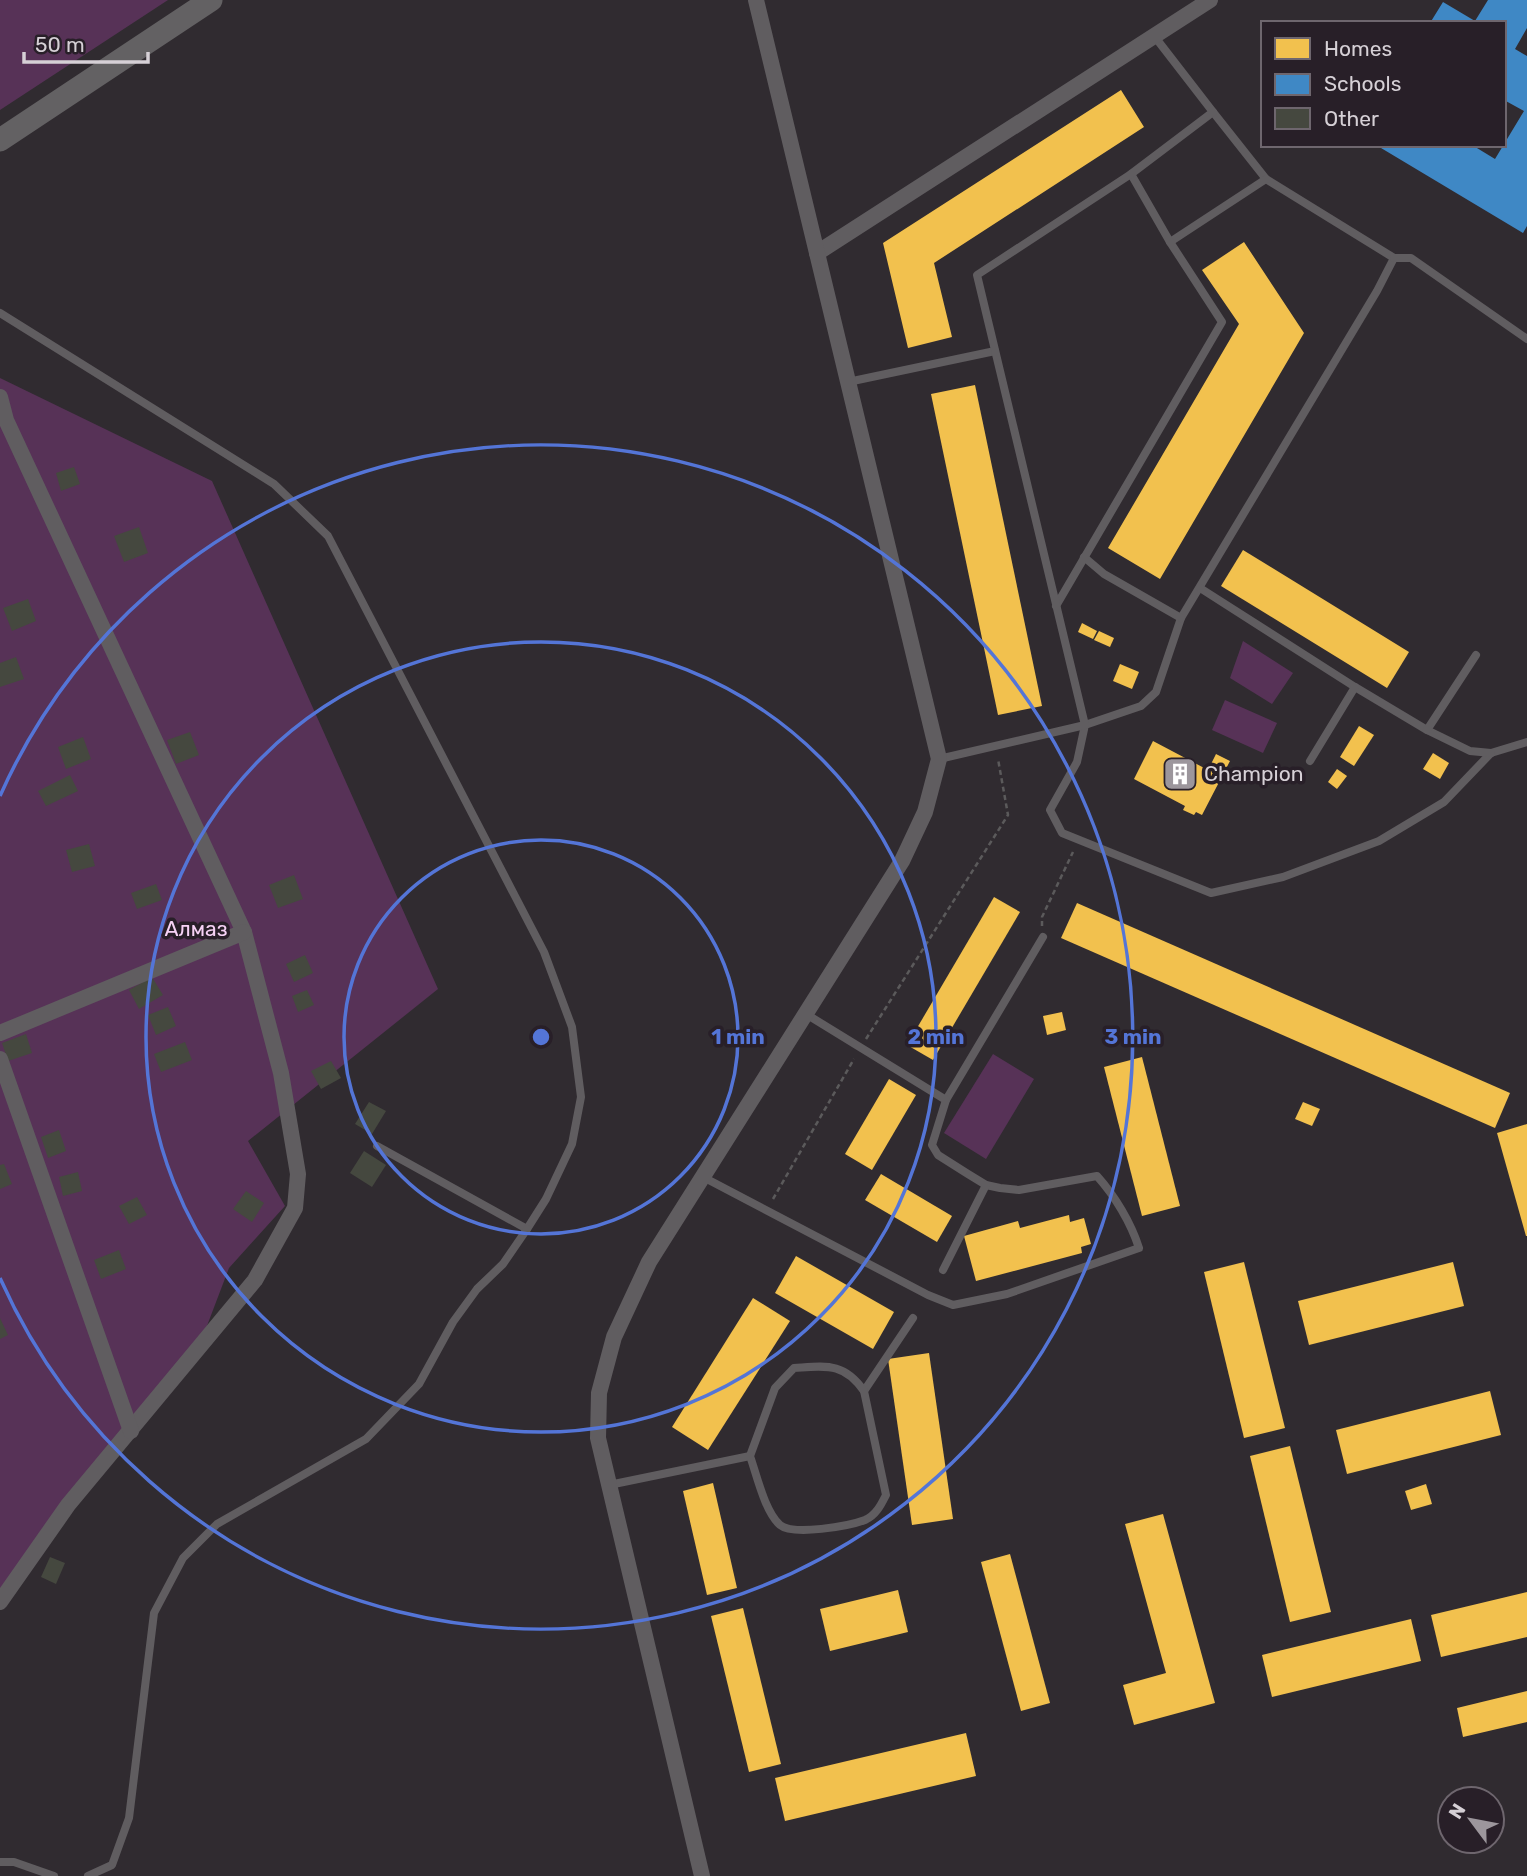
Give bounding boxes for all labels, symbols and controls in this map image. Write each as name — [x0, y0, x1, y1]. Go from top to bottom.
scale bar — [24, 21, 149, 65]
legend — [1261, 21, 1506, 147]
text: 50 m — [35, 32, 85, 57]
text: Homes — [1324, 36, 1392, 61]
text: Schools — [1324, 71, 1401, 96]
text: Other — [1324, 106, 1379, 131]
building icon: Champion — [1161, 755, 1199, 793]
place label: Champion — [1204, 761, 1303, 786]
park label: Алмаз — [165, 916, 227, 941]
text: 1 min — [711, 1024, 765, 1049]
text: 2 min — [908, 1024, 964, 1049]
text: 3 min — [1104, 1024, 1162, 1049]
centre of rings — [529, 1025, 553, 1049]
north arrow — [1436, 1785, 1506, 1855]
text: N — [1444, 1799, 1470, 1823]

